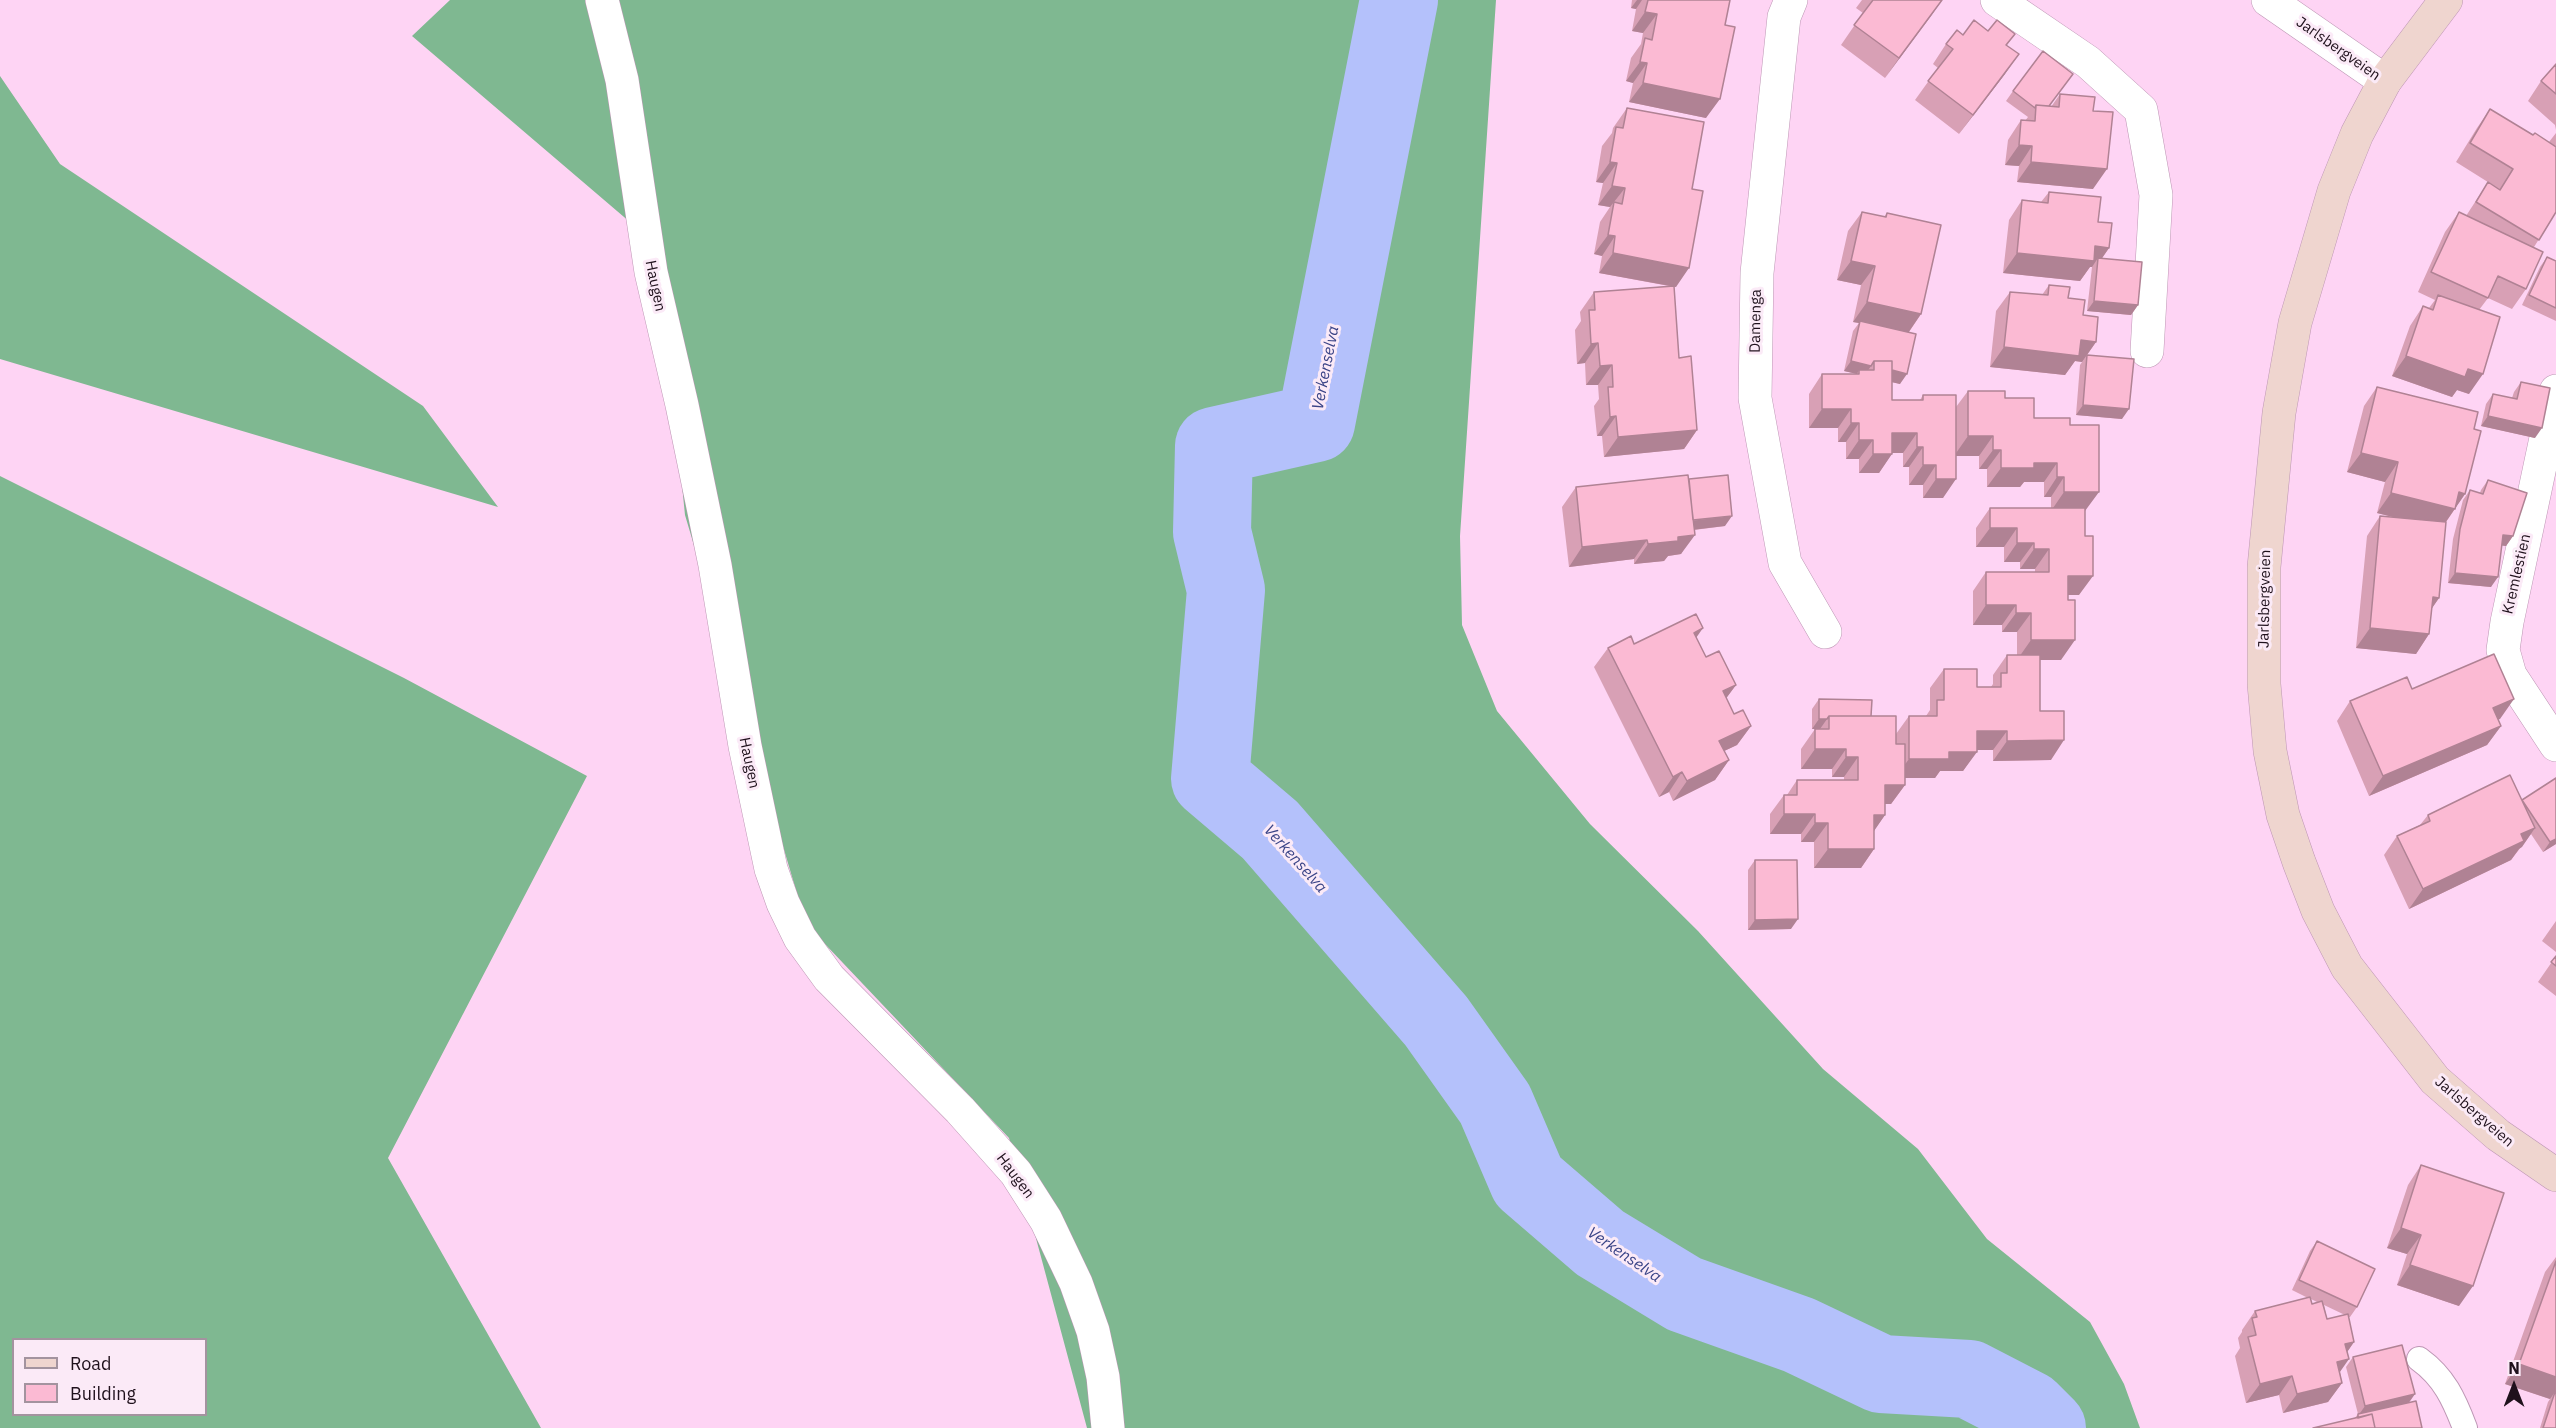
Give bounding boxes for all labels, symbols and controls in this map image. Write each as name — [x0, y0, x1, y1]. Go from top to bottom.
street label: Jarlsbergveien — [2292, 13, 2384, 85]
street label: Haugen — [641, 259, 669, 313]
street label: Damenga — [1746, 289, 1766, 353]
water label: Verkenselva — [1308, 324, 1344, 412]
street label: Kremlestien — [2499, 532, 2535, 616]
street label: Jarlsbergveien — [2255, 550, 2275, 648]
street label: Haugen — [735, 736, 763, 790]
water label: Verkenselva — [1259, 821, 1331, 897]
street label: Jarlsbergveien — [2431, 1073, 2517, 1151]
street label: Haugen — [992, 1150, 1038, 1202]
water label: Verkenselva — [1583, 1223, 1665, 1287]
legend — [12, 1338, 207, 1416]
text: Road — [70, 1352, 111, 1375]
north arrow — [2484, 1356, 2544, 1416]
text: N — [2508, 1358, 2520, 1378]
text: Building — [70, 1382, 136, 1405]

